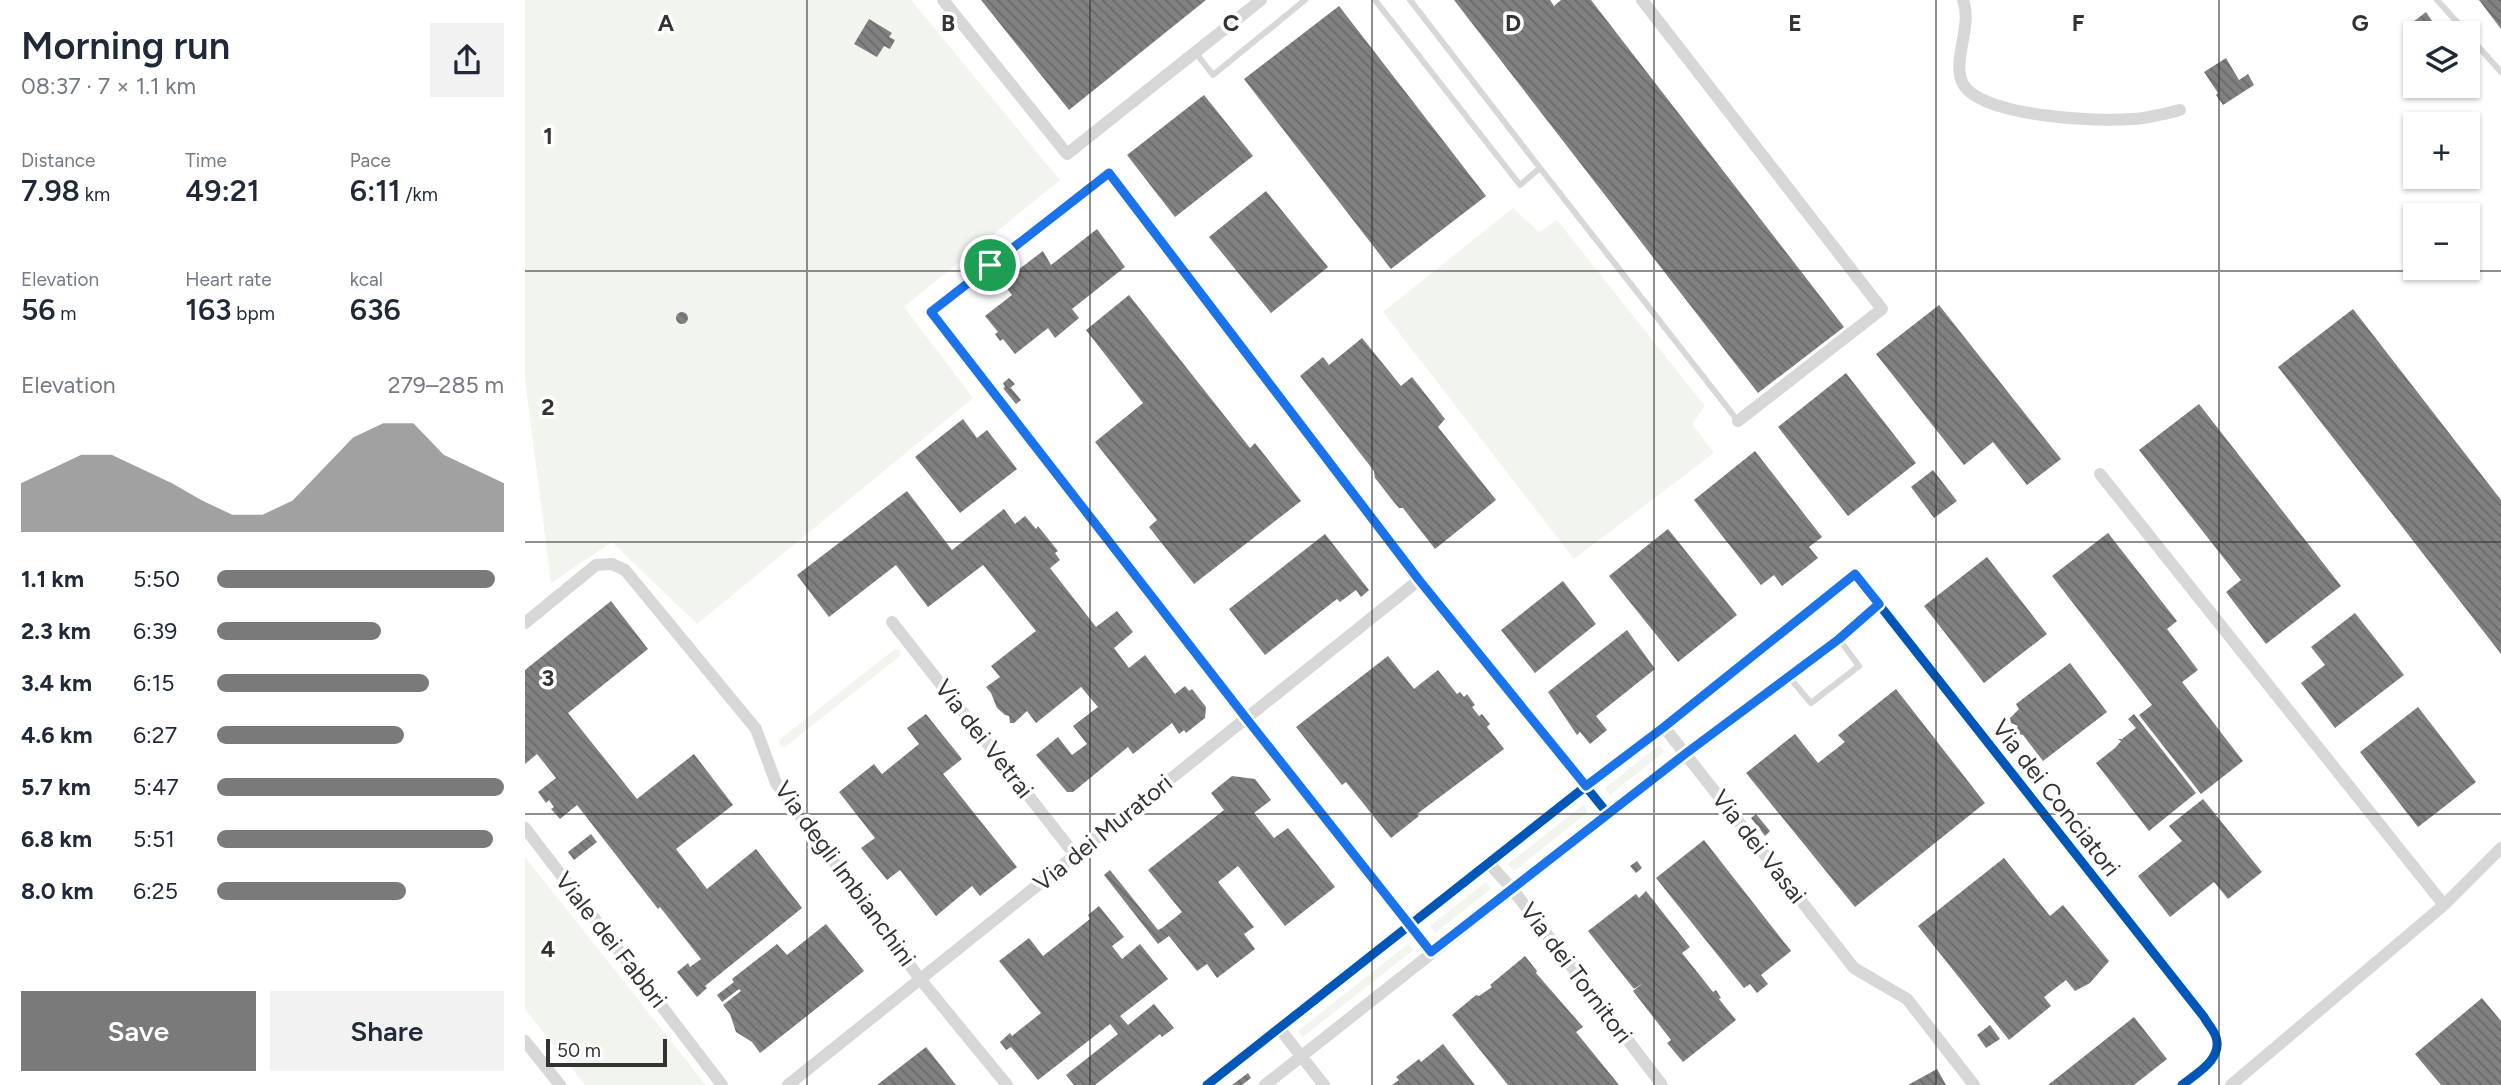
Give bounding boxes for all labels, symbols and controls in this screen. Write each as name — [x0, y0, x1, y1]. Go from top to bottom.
text: A — [658, 9, 675, 37]
text: B — [941, 9, 955, 37]
text: C — [1223, 9, 1240, 37]
text: D — [1505, 9, 1521, 37]
text: E — [1788, 9, 1802, 37]
text: F — [2072, 9, 2085, 37]
text: G — [2351, 9, 2369, 37]
map controls — [2403, 21, 2480, 280]
button: layers — [2403, 21, 2480, 98]
text: Morning run — [21, 23, 230, 69]
button: share — [430, 23, 504, 97]
text: 08:37 · 7 × 1.1 km — [21, 72, 196, 100]
button: + — [2403, 112, 2480, 189]
text: 1 — [543, 122, 553, 150]
text: Distance — [21, 149, 95, 172]
text: Time — [185, 149, 227, 172]
text: Pace — [350, 149, 391, 172]
text: 7.98 — [21, 172, 80, 209]
text: 49:21 — [185, 172, 260, 209]
text: 6:11 — [350, 172, 400, 209]
text: km — [80, 183, 110, 206]
text: /km — [400, 183, 438, 206]
button: − — [2403, 203, 2480, 280]
pin — [960, 235, 1020, 295]
icon: arrive — [971, 246, 1009, 284]
text: Elevation — [21, 268, 99, 291]
text: Heart rate — [185, 268, 272, 291]
text: kcal — [350, 268, 383, 291]
text: 56 — [21, 291, 56, 328]
text: 163 — [185, 291, 232, 328]
text: 636 — [350, 291, 401, 328]
text: m — [56, 302, 76, 325]
text: bpm — [232, 302, 275, 325]
text: Elevation — [21, 371, 116, 399]
text: 279–285 m — [388, 371, 504, 399]
text: 2 — [541, 393, 555, 421]
text: 1.1 km — [21, 565, 84, 593]
text: 5:50 — [133, 565, 180, 593]
text: 2.3 km — [21, 617, 91, 645]
text: 6:39 — [133, 617, 177, 645]
text: 3 — [542, 664, 554, 692]
text: 3.4 km — [21, 669, 92, 697]
text: 6:15 — [133, 669, 175, 697]
street label: Via dei Vetrai — [929, 673, 1040, 804]
street label: Via dei Conciatori — [1986, 713, 2127, 882]
text: 4.6 km — [21, 721, 93, 749]
text: 6:27 — [133, 721, 177, 749]
street label: Via dei Muratori — [1028, 768, 1178, 897]
text: 5.7 km — [21, 773, 91, 801]
text: 5:47 — [133, 773, 179, 801]
street label: Via degli Imbianchini — [769, 776, 922, 972]
street label: Via dei Vasai — [1706, 784, 1813, 909]
text: 6.8 km — [21, 825, 92, 853]
text: 5:51 — [133, 825, 175, 853]
street label: Viale dei Fabbri — [549, 866, 673, 1013]
text: 8.0 km — [21, 877, 94, 905]
text: 6:25 — [133, 877, 178, 905]
street label: Via dei Tornitori — [1514, 897, 1639, 1049]
text: 4 — [541, 935, 555, 963]
button: Save — [21, 991, 256, 1071]
button: Share — [270, 991, 504, 1071]
scale bar — [546, 1036, 667, 1068]
text: 50 m — [557, 1039, 601, 1062]

